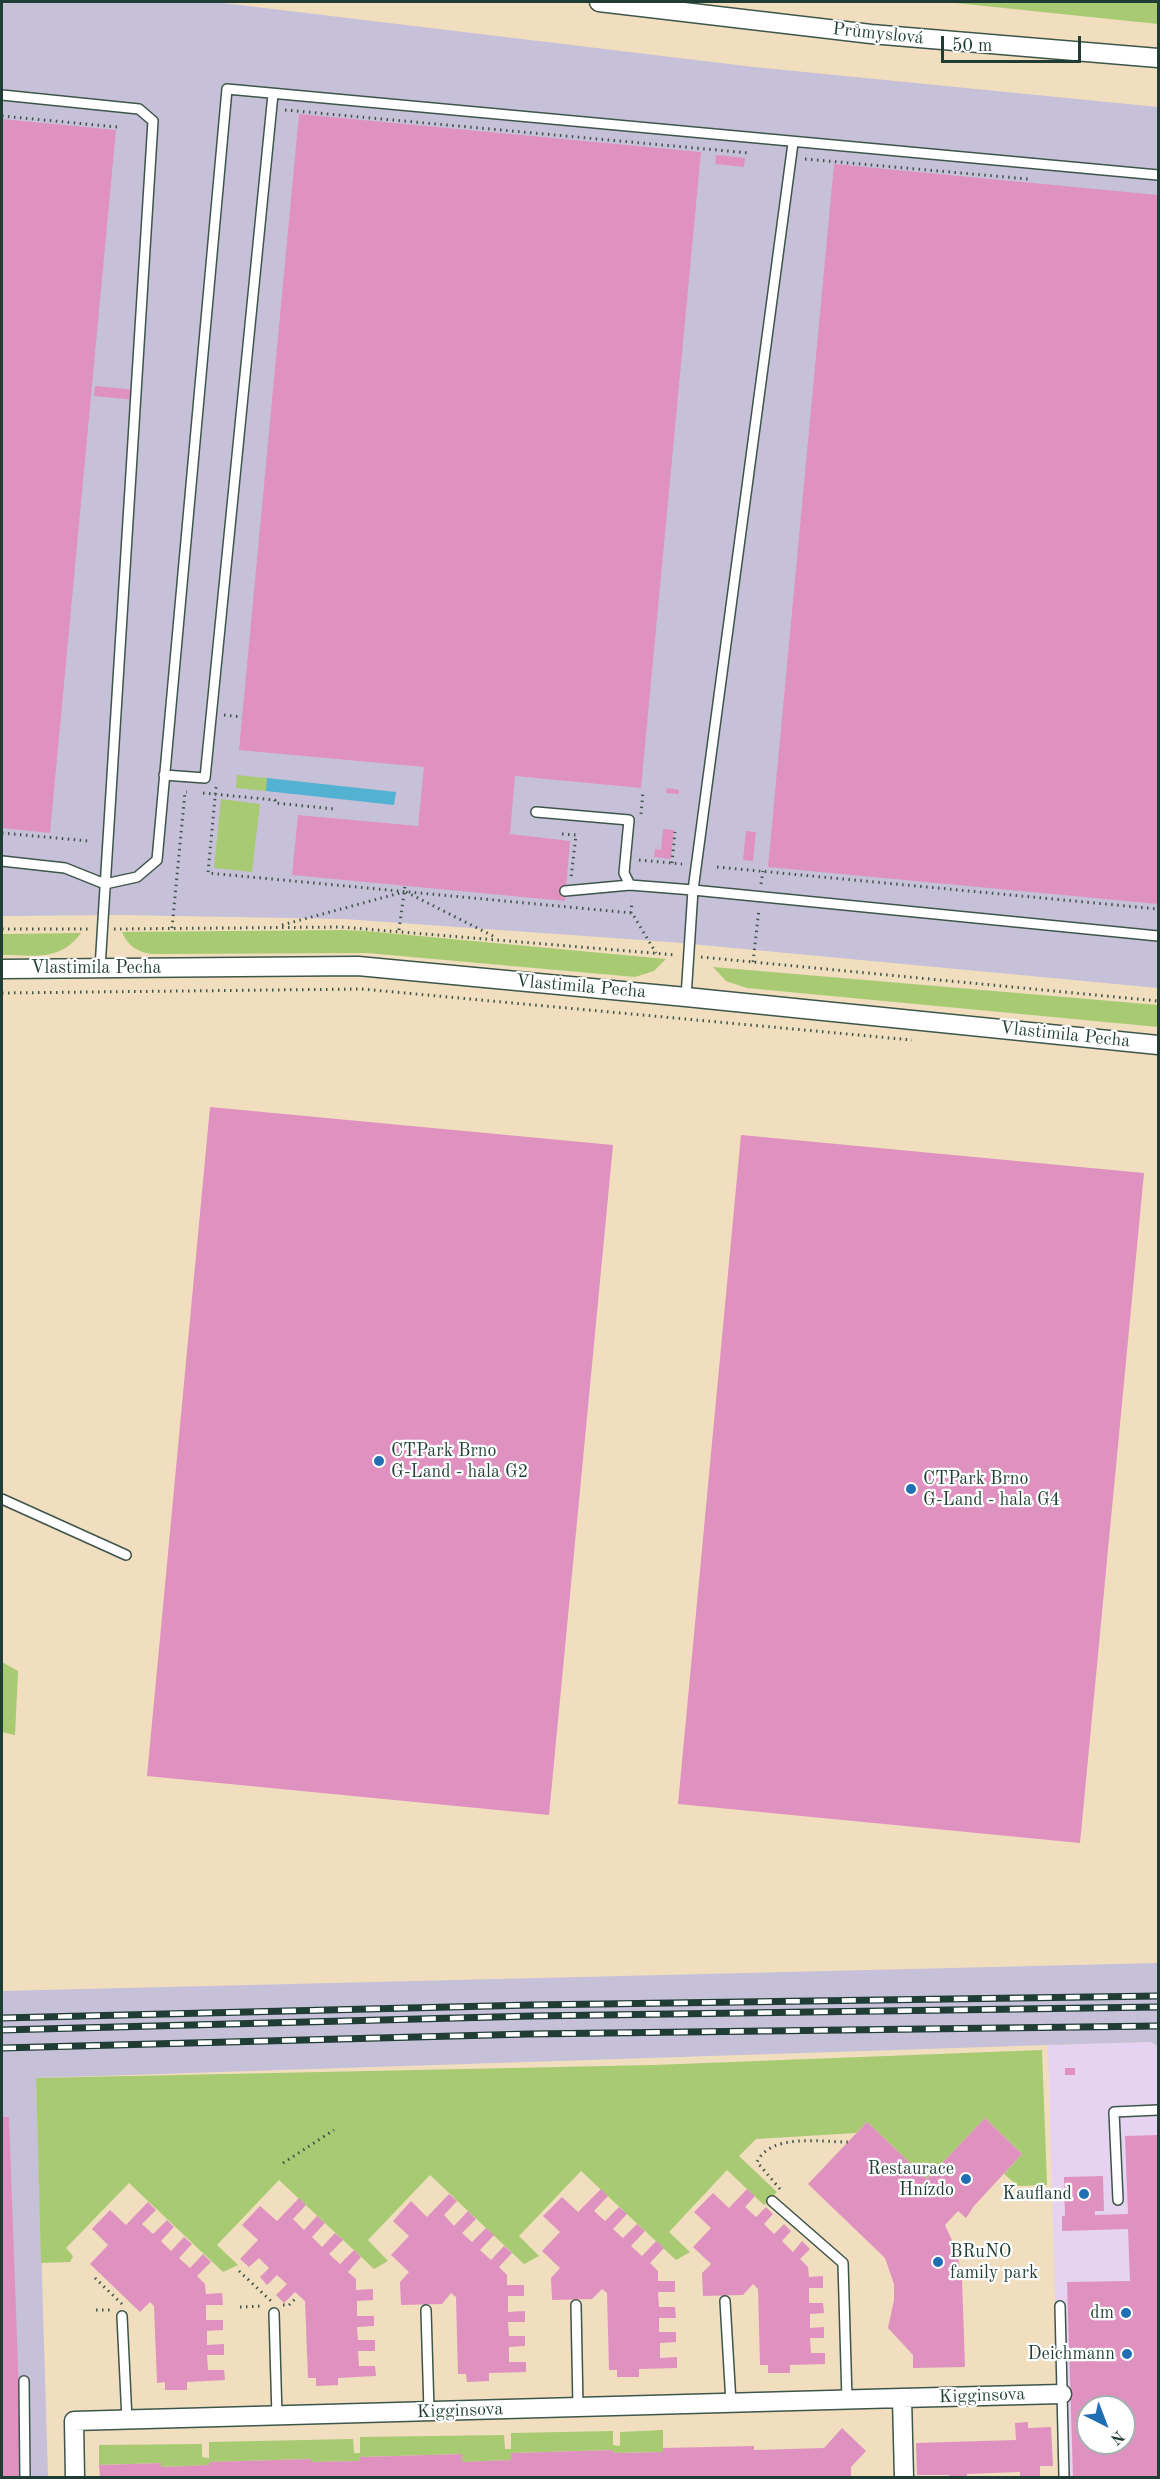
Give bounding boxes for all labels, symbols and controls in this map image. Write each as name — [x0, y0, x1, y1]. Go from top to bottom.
street label: Průmyslová — [831, 18, 925, 50]
scale bar — [944, 24, 1084, 62]
text: 50 m — [952, 37, 992, 55]
street label: Vlastimila Pecha — [31, 957, 161, 979]
street label: Vlastimila Pecha — [515, 971, 647, 1003]
street label: Vlastimila Pecha — [999, 1017, 1131, 1053]
place label: CTPark Brno G-Land - hala G2 — [391, 1440, 528, 1482]
marker: CTPark Brno G-Land - hala G2 — [372, 1454, 386, 1468]
place label: CTPark Brno G-Land - hala G4 — [923, 1468, 1060, 1510]
marker: CTPark Brno G-Land - hala G4 — [904, 1482, 918, 1496]
place label: Restaurace Hnízdo — [868, 2158, 954, 2200]
marker: Restaurace Hnízdo — [959, 2172, 973, 2186]
place label: Kaufland — [1002, 2183, 1072, 2205]
marker: Kaufland — [1077, 2187, 1091, 2201]
place label: BRuNO family park — [950, 2241, 1038, 2284]
marker: BRuNO family park — [931, 2255, 945, 2269]
place label: dm — [1090, 2302, 1114, 2324]
marker: dm — [1119, 2306, 1133, 2320]
place label: Deichmann — [1028, 2343, 1115, 2365]
marker: Deichmann — [1120, 2347, 1134, 2361]
street label: Kigginsova — [938, 2384, 1026, 2408]
north arrow — [1076, 2395, 1136, 2455]
street label: Kigginsova — [416, 2399, 504, 2423]
text: N — [1107, 2427, 1127, 2447]

